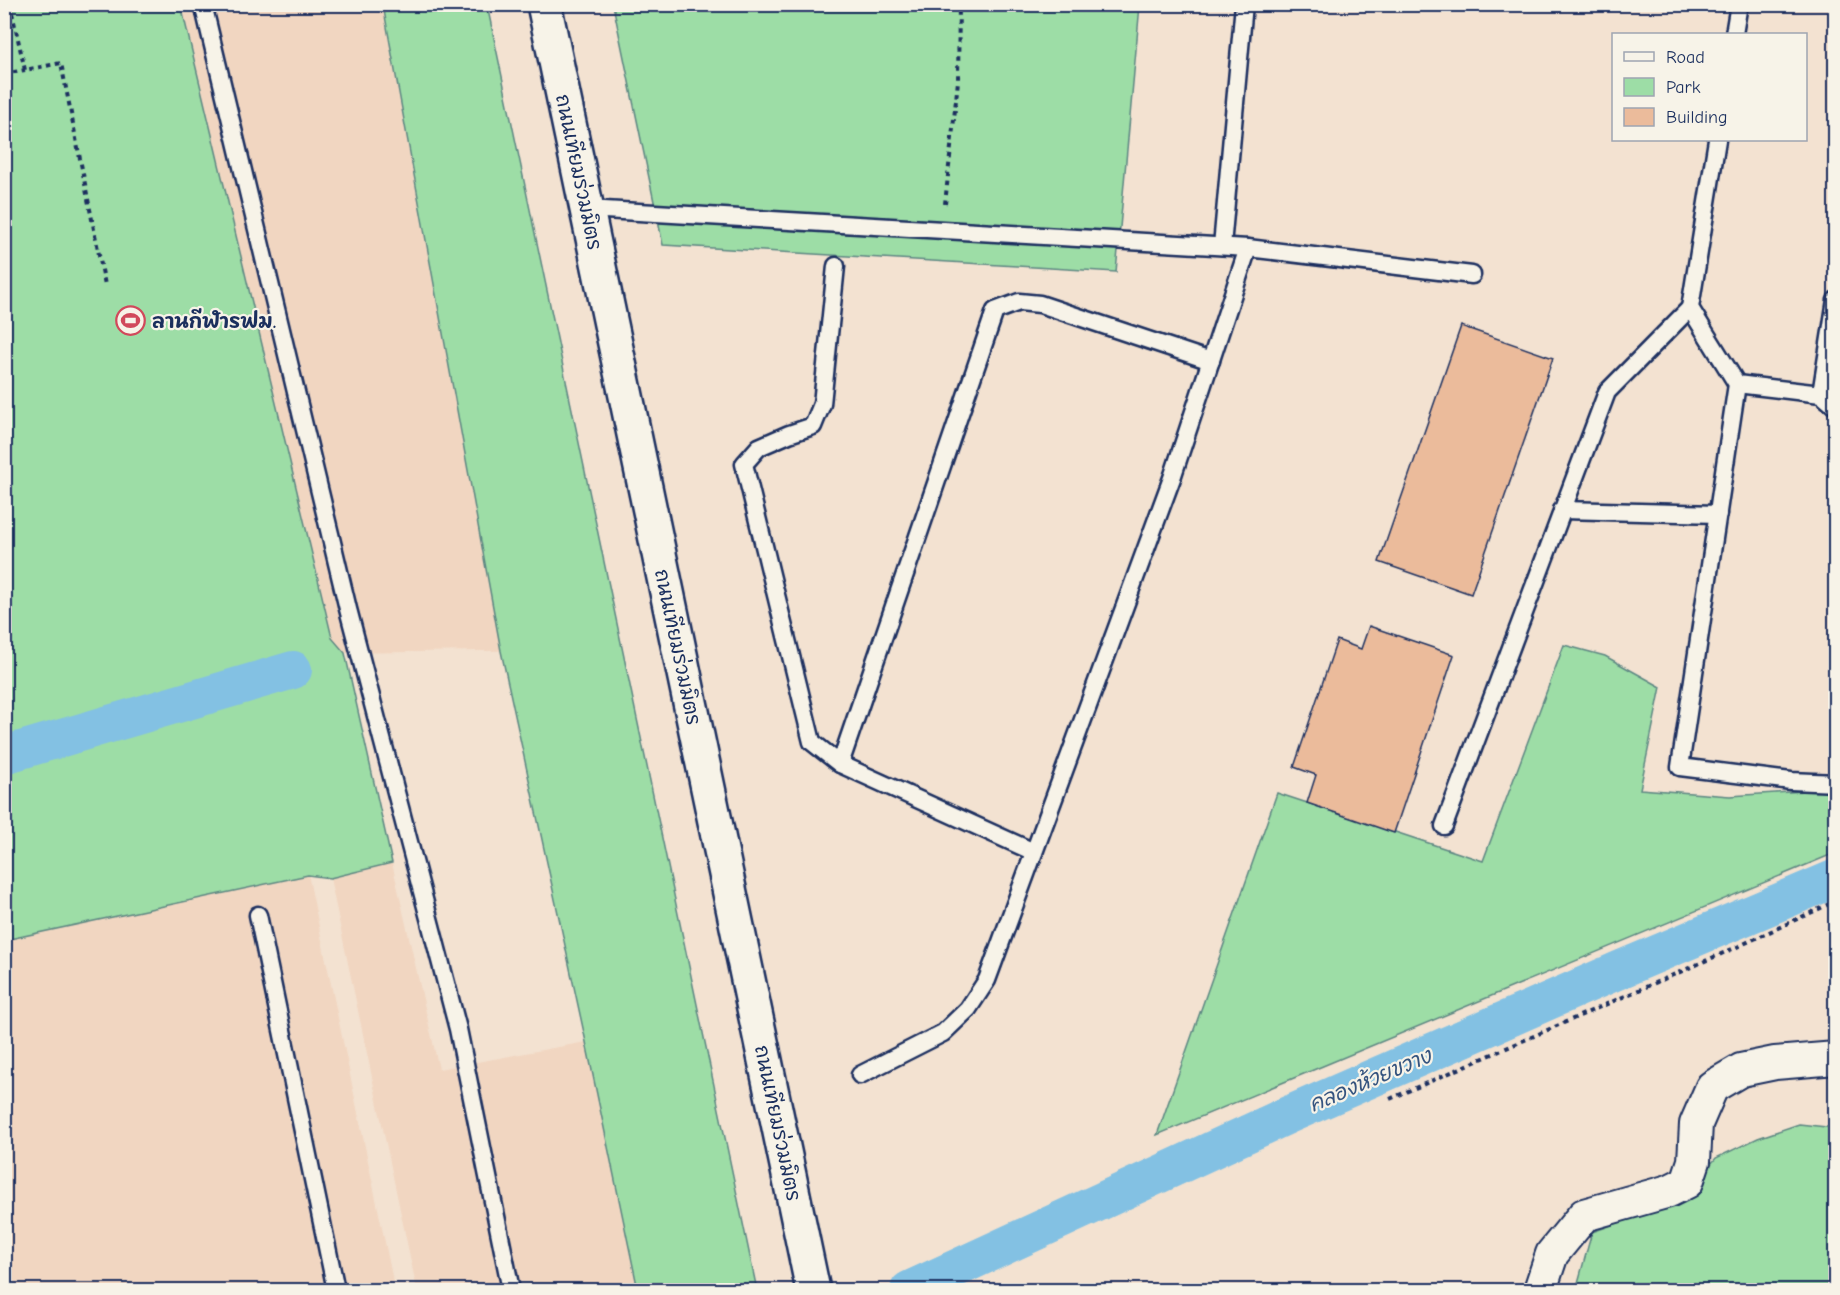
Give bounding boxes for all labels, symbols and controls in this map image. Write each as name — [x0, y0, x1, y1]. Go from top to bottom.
legend — [1612, 33, 1807, 141]
text: Road — [1666, 47, 1705, 68]
text: Park — [1666, 77, 1701, 98]
street label: ถนนเทียมร่วมมิตร — [551, 92, 608, 252]
text: Building — [1666, 107, 1728, 128]
sports icon: ลานกีฬารฟม. — [115, 305, 147, 337]
place label: ลานกีฬารฟม. — [152, 308, 276, 333]
street label: ถนนเทียมร่วมมิตร — [650, 567, 707, 727]
water label: คลองห้วยขวาง — [1305, 1042, 1437, 1117]
street label: ถนนเทียมร่วมมิตร — [750, 1043, 807, 1203]

